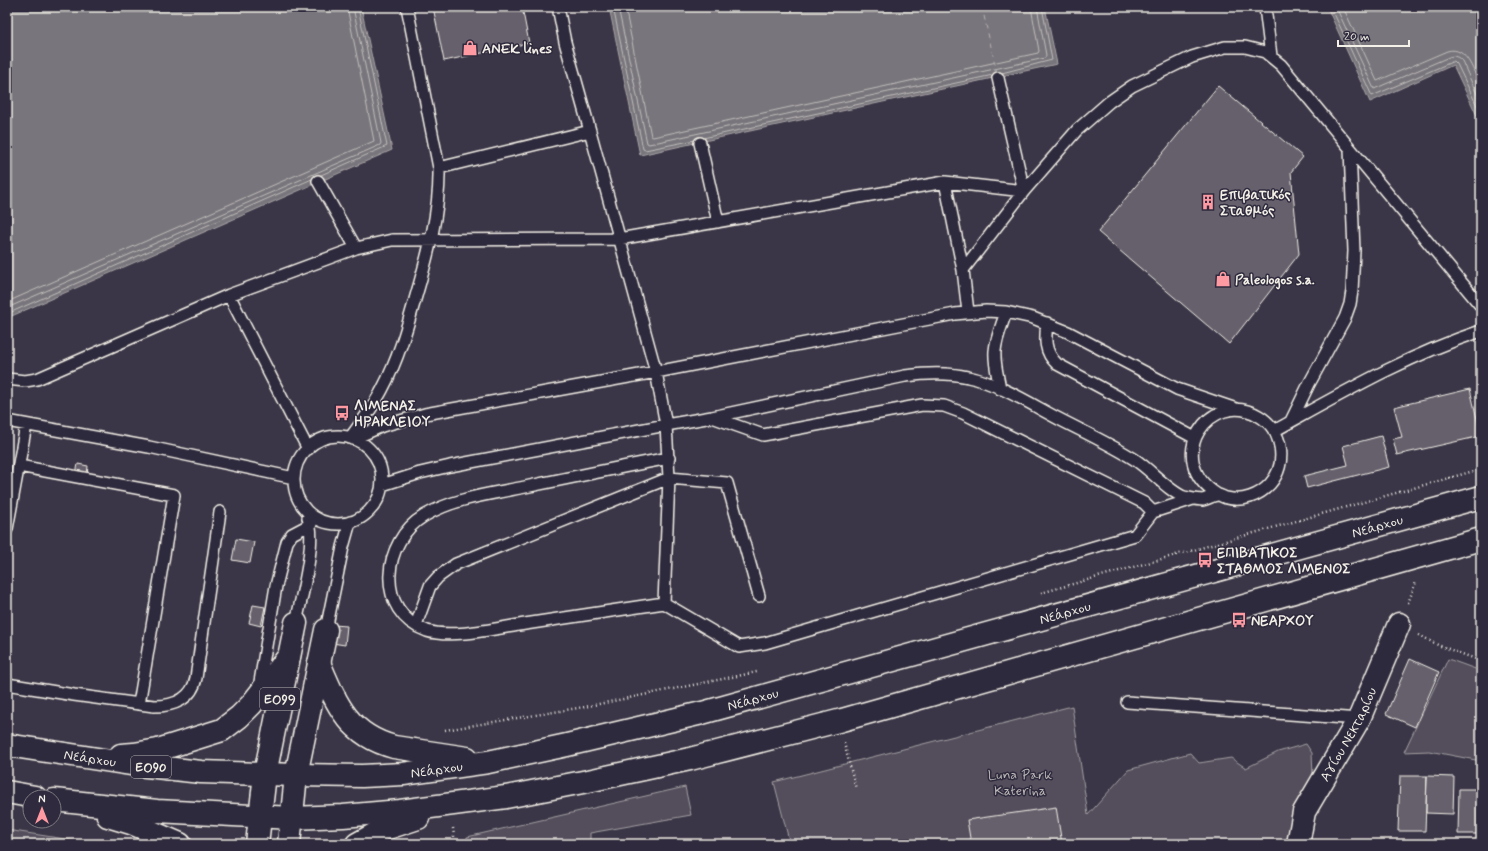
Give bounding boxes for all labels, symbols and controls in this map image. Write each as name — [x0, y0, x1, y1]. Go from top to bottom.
scale bar — [1338, 22, 1409, 48]
text: 20 m — [1344, 29, 1370, 45]
shop icon: ANEK lines — [461, 39, 479, 57]
place label: ANEK lines — [482, 40, 553, 58]
place label: Επιβατικός Σταθμός — [1220, 186, 1291, 220]
building icon: Επιβατικός Σταθμός — [1199, 193, 1217, 211]
shop icon: Paleologos s.a. — [1214, 270, 1232, 288]
place label: Paleologos s.a. — [1235, 271, 1315, 290]
place label: ΛΙΜΕΝΑΣ ΗΡΑΚΛΕΙΟΥ — [354, 397, 431, 431]
bus stop icon: ΛΙΜΕΝΑΣ ΗΡΑΚΛΕΙΟΥ — [333, 404, 351, 422]
street label: Νεάρχου — [1350, 511, 1405, 542]
place label: ΕΠΙΒΑΤΙΚΟΣ ΣΤΑΘΜΟΣ ΛΙΜΕΝΟΣ — [1217, 544, 1351, 578]
bus stop icon: ΕΠΙΒΑΤΙΚΟΣ ΣΤΑΘΜΟΣ ΛΙΜΕΝΟΣ — [1196, 551, 1214, 569]
street label: Νεάρχου — [1037, 598, 1093, 629]
bus stop icon: ΝΕΑΡΧΟΥ — [1230, 611, 1248, 629]
place label: ΝΕΑΡΧΟΥ — [1251, 612, 1314, 630]
street label: Νεάρχου — [725, 684, 781, 716]
street label: Αγίου Νεκταρίου — [1316, 685, 1381, 785]
road number: ΕΟ99 — [260, 688, 300, 710]
street label: Νεάρχου — [63, 746, 117, 772]
road number: ΕΟ90 — [131, 756, 171, 778]
street label: Νεάρχου — [410, 758, 464, 783]
park label: Luna Park Katerina — [988, 766, 1052, 800]
north arrow — [22, 789, 62, 829]
text: N — [38, 793, 46, 807]

